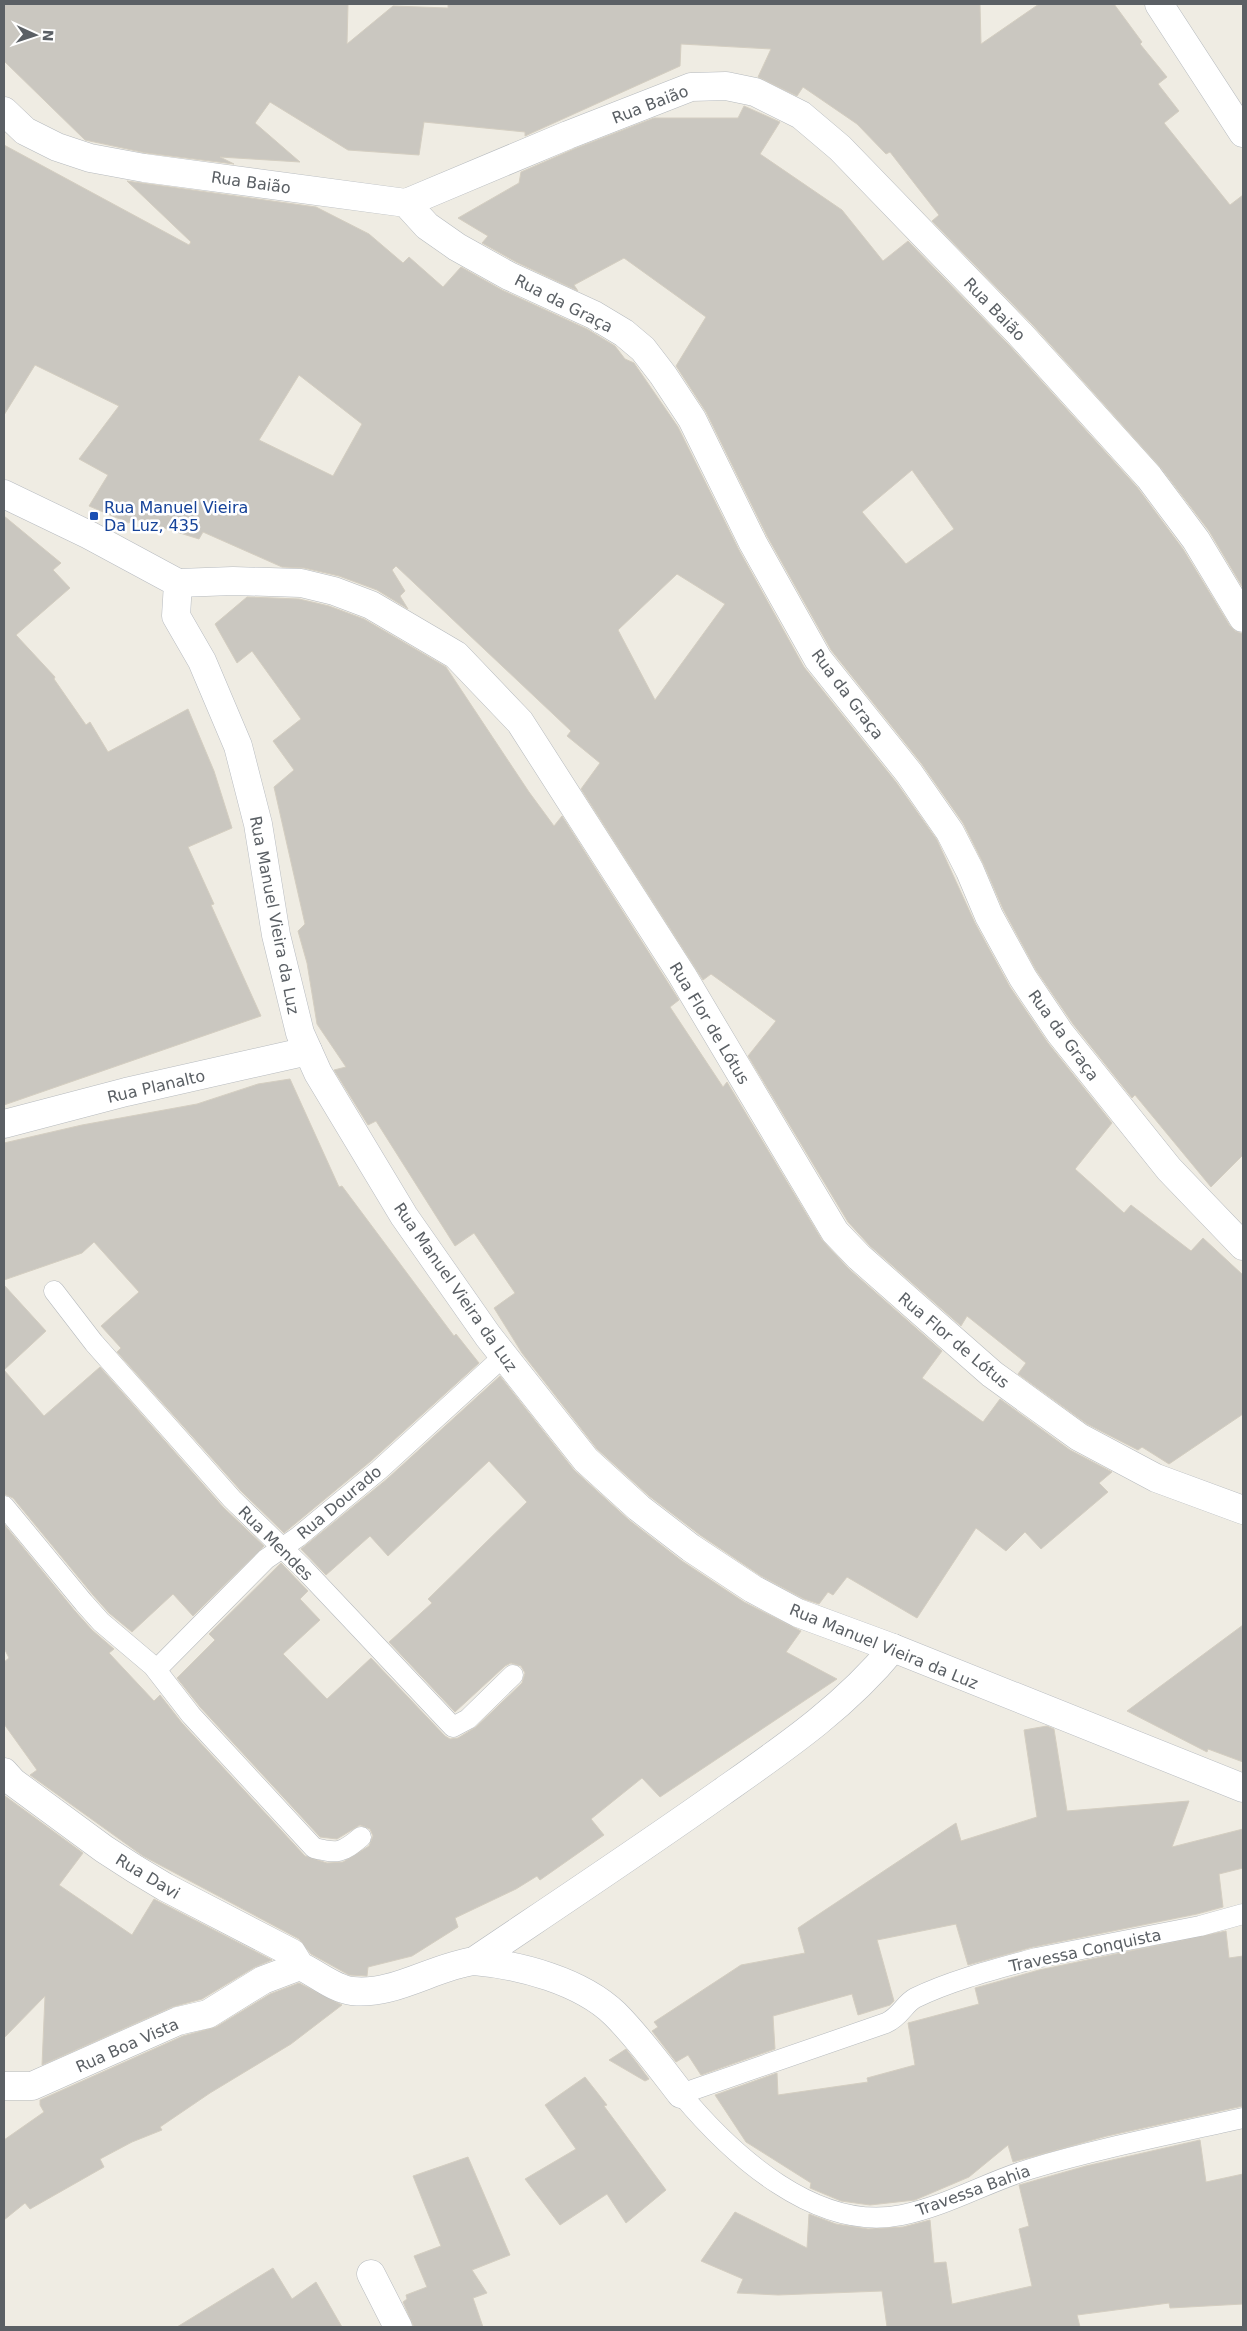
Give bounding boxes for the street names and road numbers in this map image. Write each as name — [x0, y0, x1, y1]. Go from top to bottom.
street label: Rua Baião — [609, 81, 691, 128]
street label: Rua Baião — [210, 168, 292, 197]
street label: Rua da Graça — [511, 270, 616, 336]
street label: Rua Baião — [960, 274, 1029, 345]
street label: Rua da Graça — [808, 646, 888, 743]
street label: Rua Manuel Vieira da Luz — [246, 814, 303, 1016]
street label: Rua Flor de Lótus — [666, 959, 753, 1088]
street label: Rua da Graça — [1024, 986, 1103, 1085]
street label: Rua Planalto — [105, 1066, 207, 1107]
street label: Rua Manuel Vieira da Luz — [390, 1199, 521, 1375]
street label: Rua Flor de Lótus — [894, 1288, 1013, 1392]
street label: Rua Dourado — [293, 1462, 385, 1543]
street label: Rua Mendes — [234, 1502, 317, 1585]
street label: Rua Manuel Vieira da Luz — [787, 1600, 981, 1693]
street label: Rua Davi — [112, 1850, 183, 1903]
street label: Travessa Conquista — [1006, 1925, 1163, 1976]
street label: Rua Boa Vista — [73, 2014, 182, 2077]
street label: Travessa Bahia — [913, 2161, 1033, 2220]

